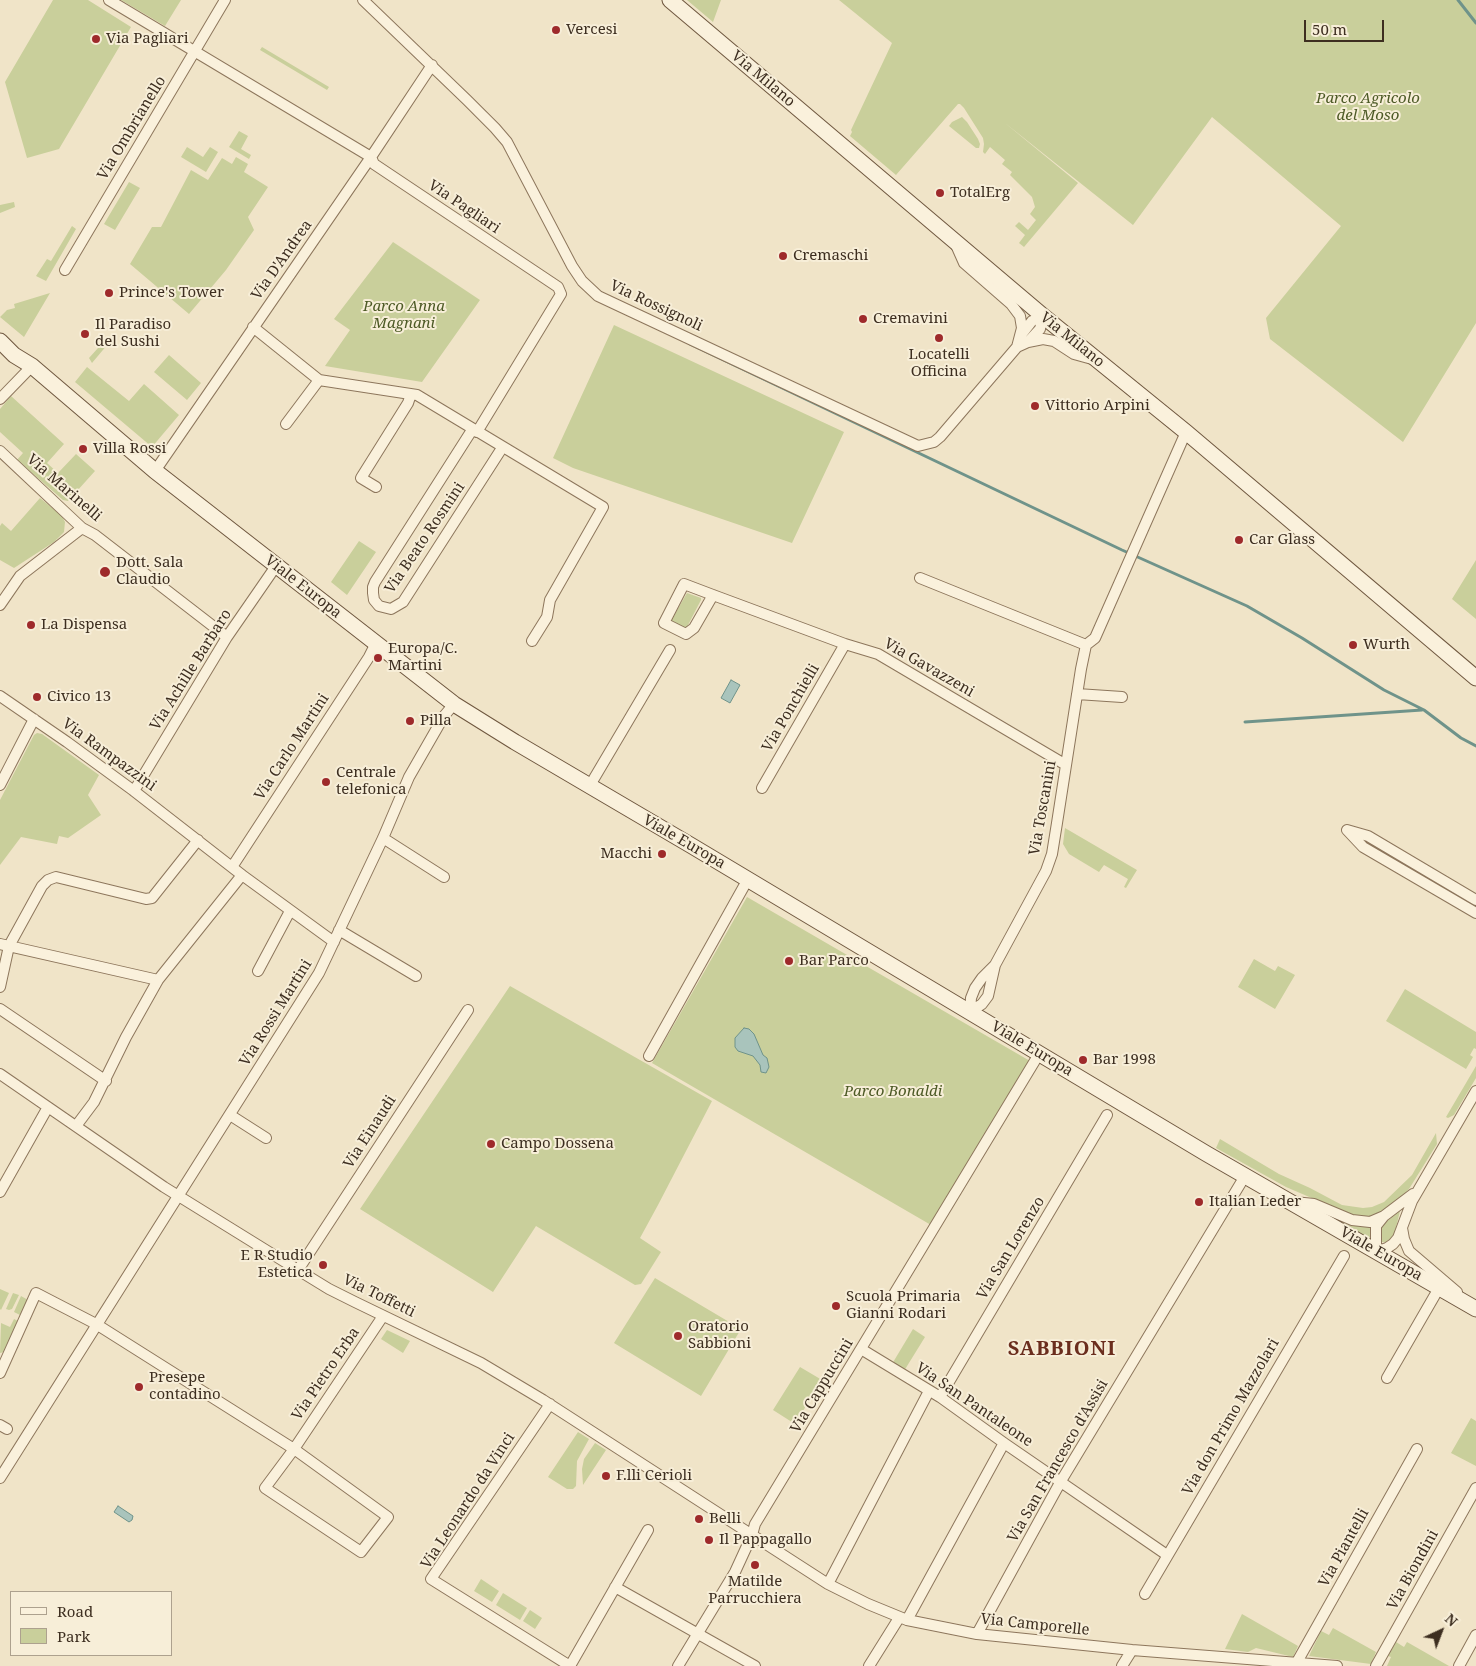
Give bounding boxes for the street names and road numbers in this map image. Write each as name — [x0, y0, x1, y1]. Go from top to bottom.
street label: Via Milano — [728, 47, 798, 111]
street label: Via Ombrianello — [94, 73, 170, 183]
street label: Via Pagliari — [425, 176, 503, 238]
street label: Via D'Andrea — [248, 217, 316, 303]
street label: Via Rossignoli — [607, 277, 705, 335]
street label: Via Milano — [1036, 309, 1108, 371]
street label: Via Marinelli — [23, 451, 105, 525]
street label: Via Beato Rosmini — [381, 479, 469, 597]
street label: Viale Europa — [261, 552, 345, 622]
street label: Via Achille Barbaro — [146, 606, 236, 734]
street label: Via Gavazzeni — [881, 635, 977, 701]
street label: Via Ponchielli — [759, 661, 823, 755]
street label: Via Carlo Martini — [251, 690, 333, 804]
street label: Via Rampazzini — [58, 715, 160, 795]
street label: Via Toscanini — [1026, 759, 1060, 857]
street label: Viale Europa — [640, 811, 728, 873]
street label: Via Rossi Martini — [236, 956, 316, 1070]
street label: Viale Europa — [988, 1018, 1076, 1080]
street label: Via Einaudi — [340, 1092, 400, 1172]
street label: Via San Lorenzo — [973, 1193, 1049, 1303]
street label: Viale Europa — [1337, 1223, 1425, 1285]
street label: Via Toffetti — [340, 1271, 418, 1321]
street label: Via Pietro Erba — [288, 1324, 364, 1424]
street label: Via don Primo Mazzolari — [1179, 1335, 1283, 1499]
street label: Via Cappuccini — [787, 1336, 857, 1436]
street label: Via San Pantaleone — [912, 1359, 1036, 1451]
street label: Via San Francesco d'Assisi — [1004, 1376, 1112, 1546]
street label: Via Leonardo da Vinci — [417, 1430, 519, 1572]
street label: Via Piantelli — [1315, 1506, 1373, 1590]
street label: Via Biondini — [1384, 1527, 1442, 1613]
street label: Via Camporelle — [980, 1610, 1090, 1640]

